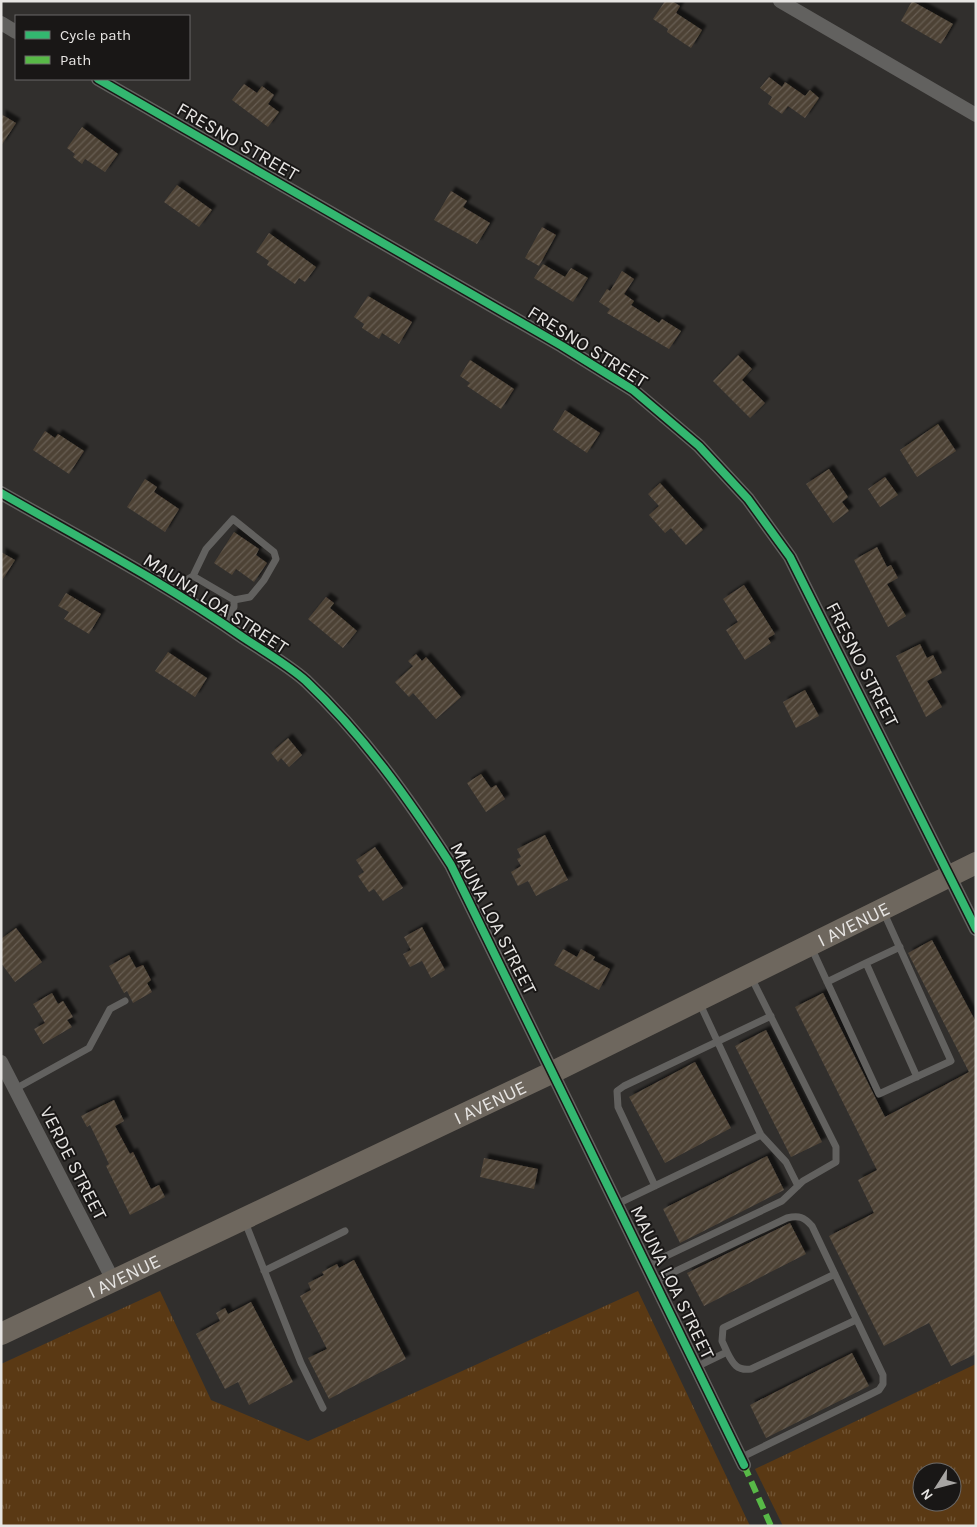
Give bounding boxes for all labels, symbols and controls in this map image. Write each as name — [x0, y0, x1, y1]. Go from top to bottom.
legend — [15, 15, 190, 80]
text: Cycle path — [60, 26, 131, 44]
text: Path — [60, 51, 91, 69]
street label: FRESNO STREET — [173, 98, 303, 186]
street label: FRESNO STREET — [524, 301, 652, 393]
street label: MAUNA LOA STREET — [139, 549, 292, 659]
street label: FRESNO STREET — [821, 598, 903, 731]
street label: MAUNA LOA STREET — [445, 839, 541, 999]
street label: I AVENUE — [814, 897, 893, 952]
street label: I AVENUE — [450, 1076, 530, 1130]
street label: VERDE STREET — [35, 1103, 111, 1224]
street label: MAUNA LOA STREET — [625, 1202, 719, 1363]
street label: I AVENUE — [84, 1250, 164, 1303]
north arrow — [912, 1462, 962, 1512]
text: N — [917, 1485, 937, 1503]

